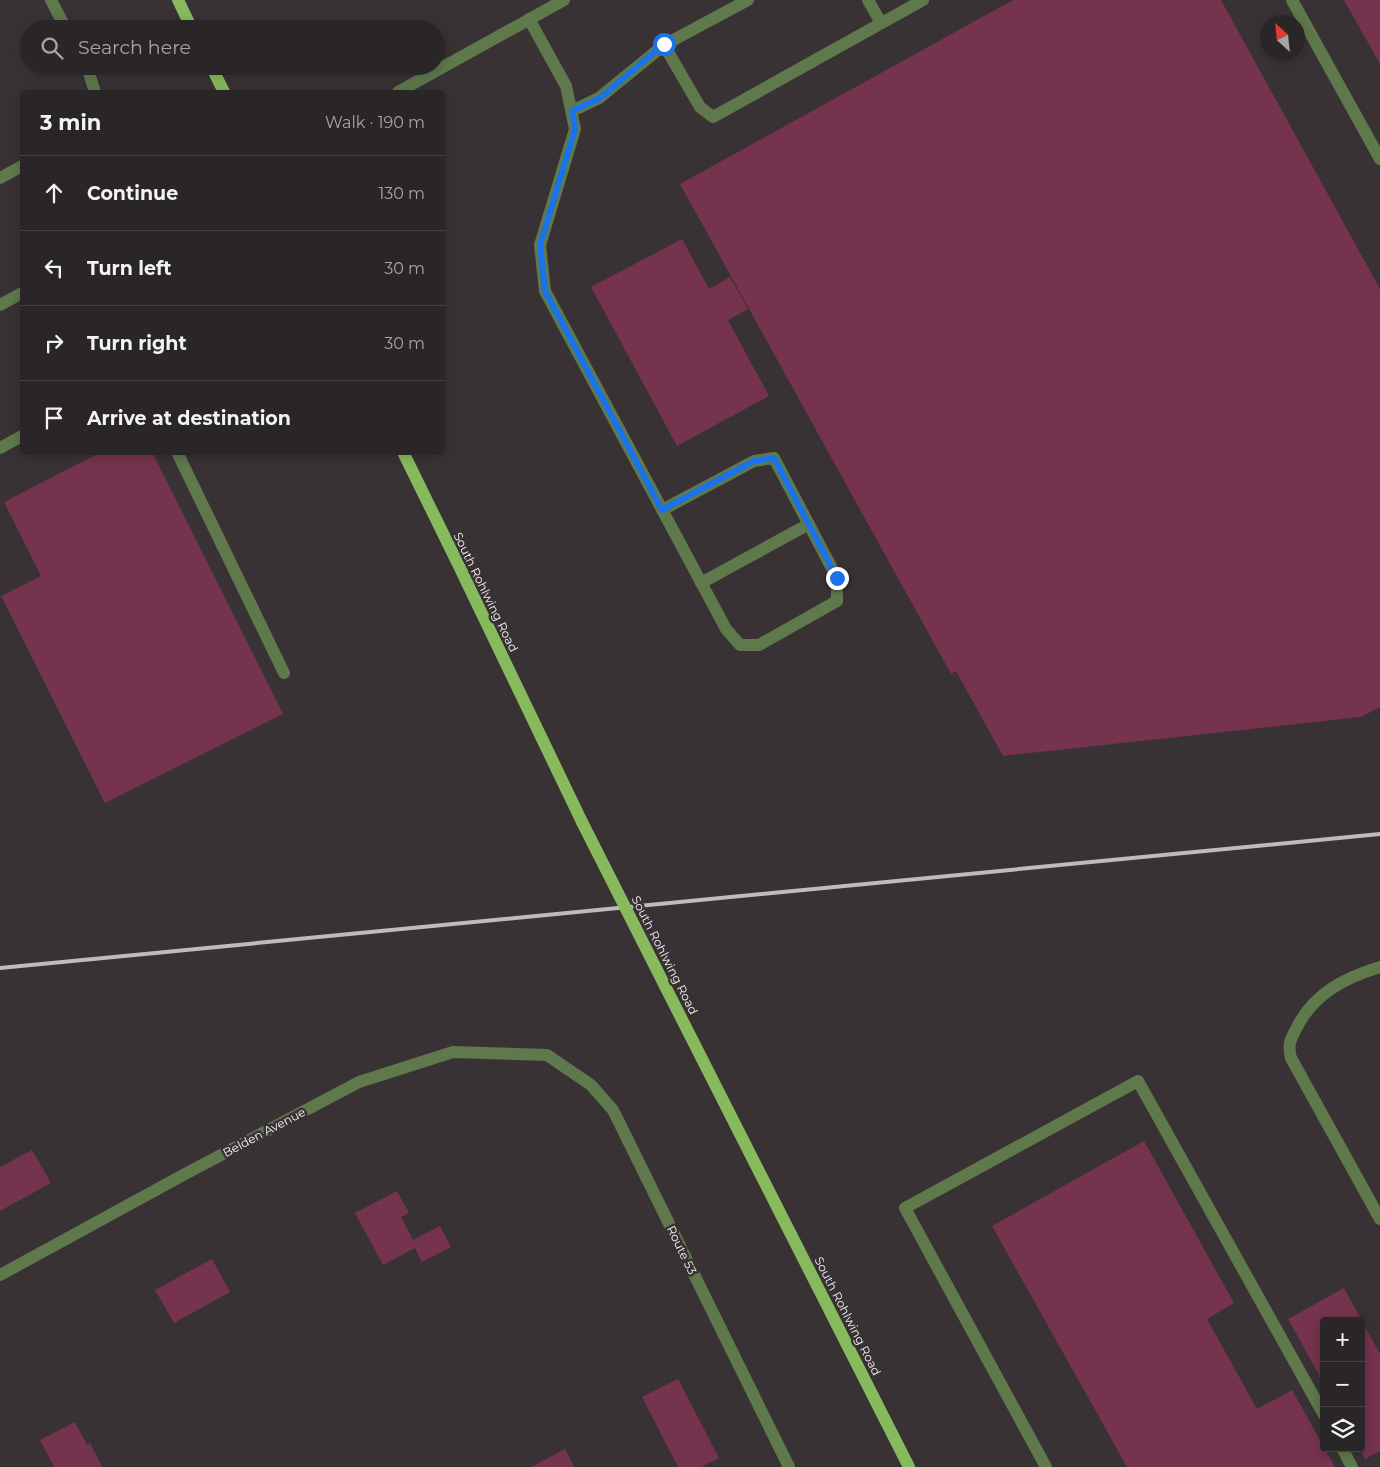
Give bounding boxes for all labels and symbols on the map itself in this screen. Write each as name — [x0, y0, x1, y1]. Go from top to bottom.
north arrow — [1260, 15, 1305, 60]
route start — [653, 33, 676, 56]
street label: South Rohlwing Road — [450, 530, 522, 654]
route end — [826, 567, 849, 590]
street label: South Rohlwing Road — [629, 893, 701, 1017]
street label: Belden Avenue — [220, 1104, 308, 1160]
street label: Route 53 — [664, 1223, 700, 1277]
street label: South Rohlwing Road — [812, 1254, 884, 1378]

